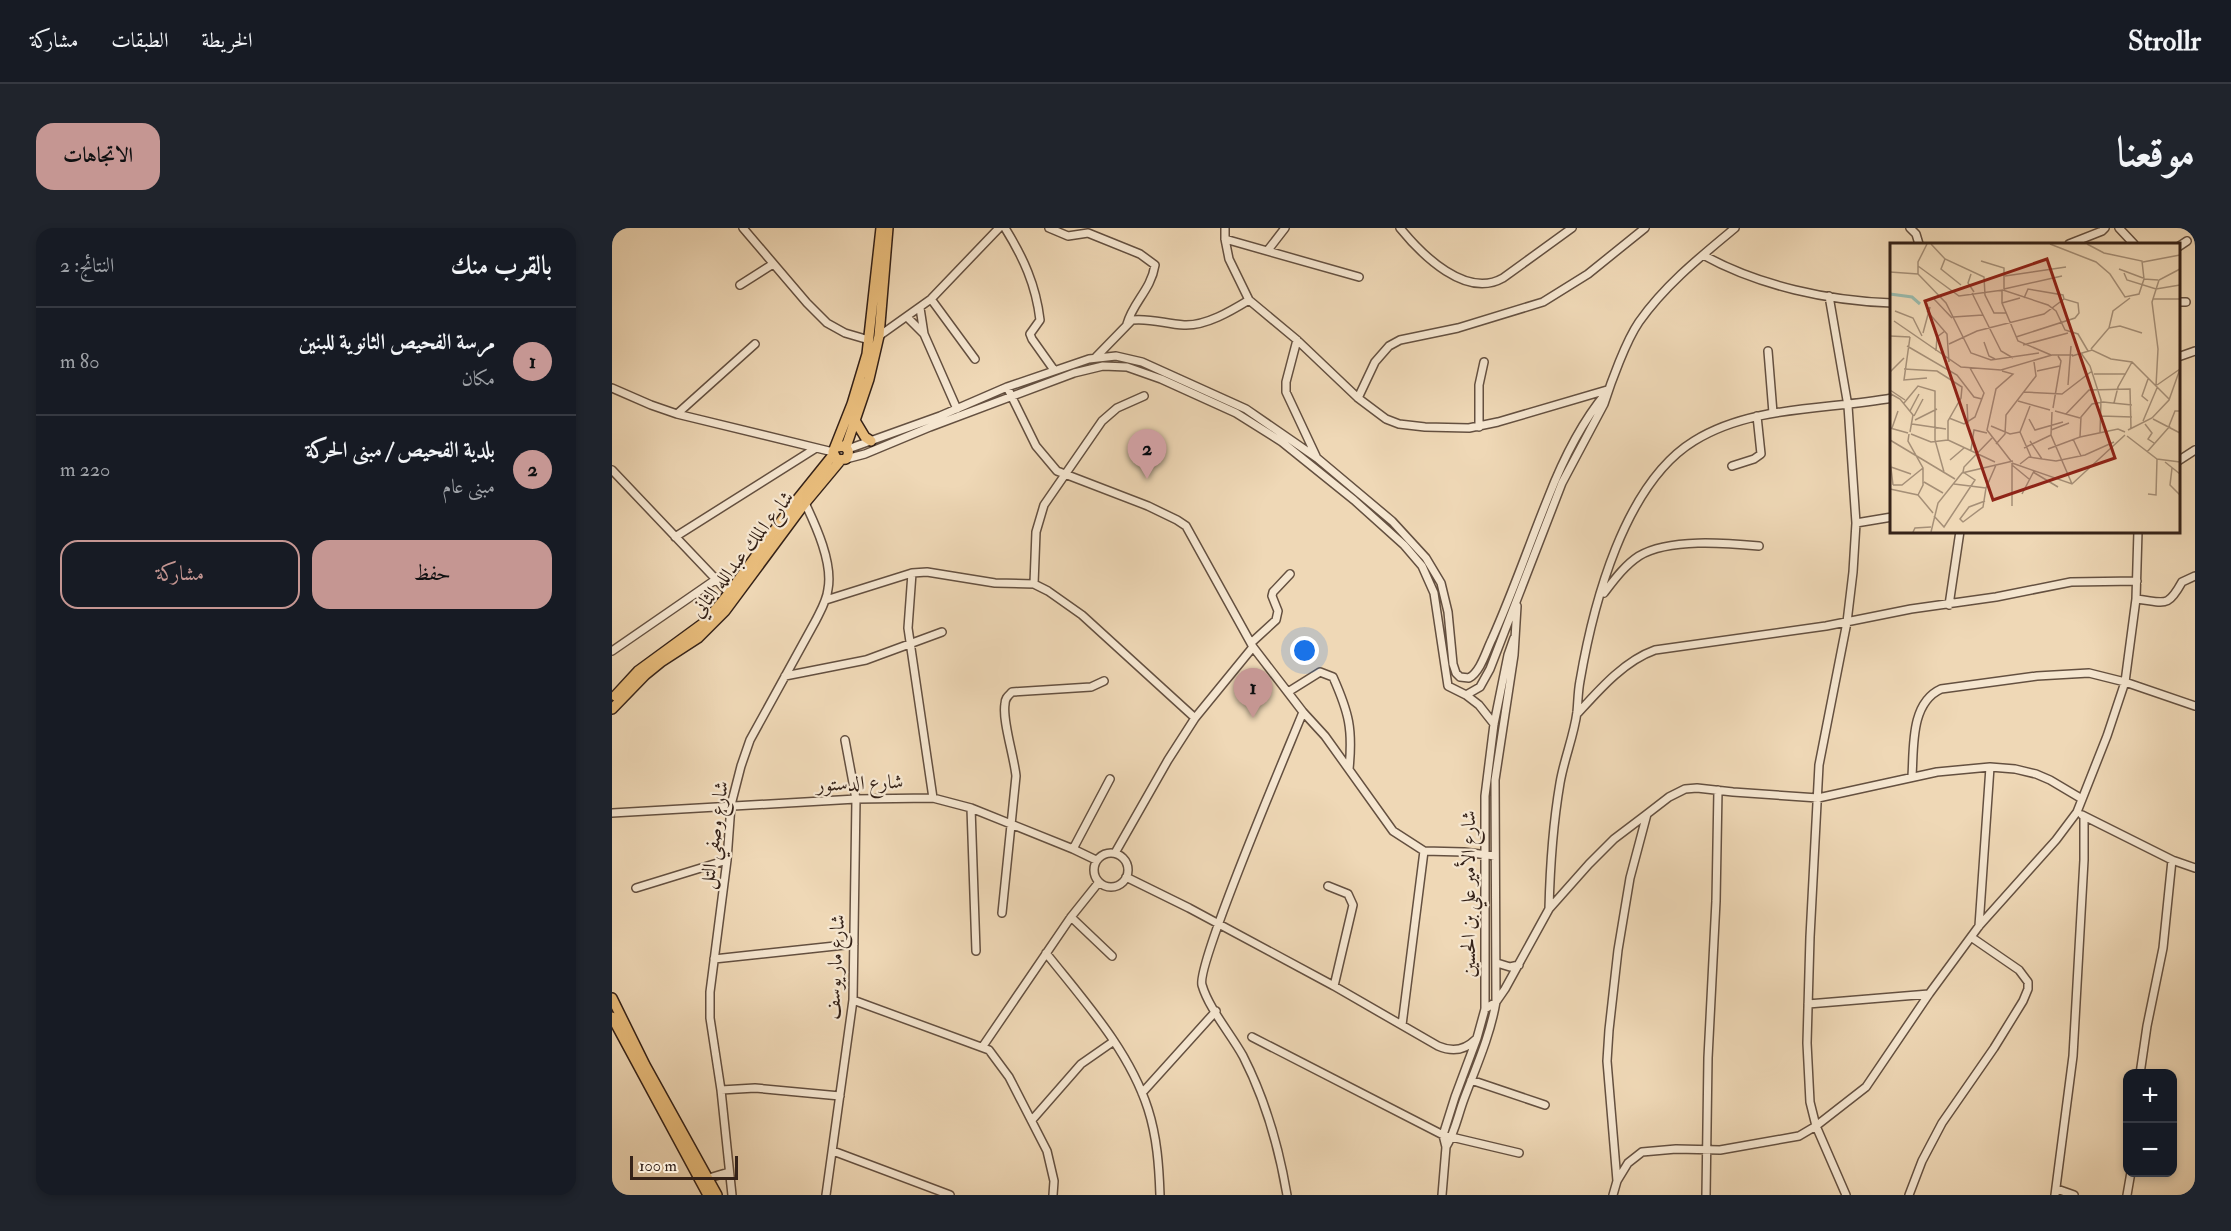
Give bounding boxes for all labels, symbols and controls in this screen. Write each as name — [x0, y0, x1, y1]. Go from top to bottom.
text: Strollr — [2128, 24, 2201, 59]
text: مشاركة — [30, 27, 78, 54]
text: الطبقات — [111, 27, 168, 54]
text: الخريطة — [201, 27, 253, 54]
button: الاتجاهات — [36, 123, 160, 190]
text: موقعنا — [2117, 127, 2195, 179]
inset map — [1890, 243, 2180, 532]
text: بالقرب منك — [450, 250, 552, 282]
text: النتائج: 2 — [60, 253, 114, 278]
text: مرسة الفحيص الثانوية للبنين — [299, 328, 495, 356]
text: 80 m — [60, 349, 99, 374]
text: 1 — [529, 349, 536, 374]
text: مكان — [461, 366, 495, 391]
pin: 2 — [1128, 430, 1166, 479]
text: بلدية الفحيص / مبنى الحركة — [306, 436, 495, 464]
text: 220 m — [60, 457, 110, 482]
text: 2 — [527, 457, 538, 482]
text: مبنى عام — [442, 474, 495, 499]
street label: شارع الملك عبدالله الثاني — [685, 486, 803, 625]
button: مشاركة — [60, 540, 300, 609]
button: حفظ — [312, 540, 552, 609]
your location — [1290, 636, 1319, 665]
pin: 1 — [1234, 668, 1272, 718]
street label: شارع الدستور — [814, 769, 904, 802]
street label: شارع وصفي التل — [694, 779, 741, 892]
street label: شارع الأمير علي بن الحسين — [1453, 810, 1488, 978]
street label: شارع مار يوسف — [820, 914, 855, 1021]
map controls — [2123, 1069, 2177, 1177]
button: + — [2123, 1069, 2177, 1123]
button: − — [2123, 1123, 2177, 1177]
scale bar — [630, 1153, 738, 1180]
text: 100 m — [639, 1156, 677, 1176]

